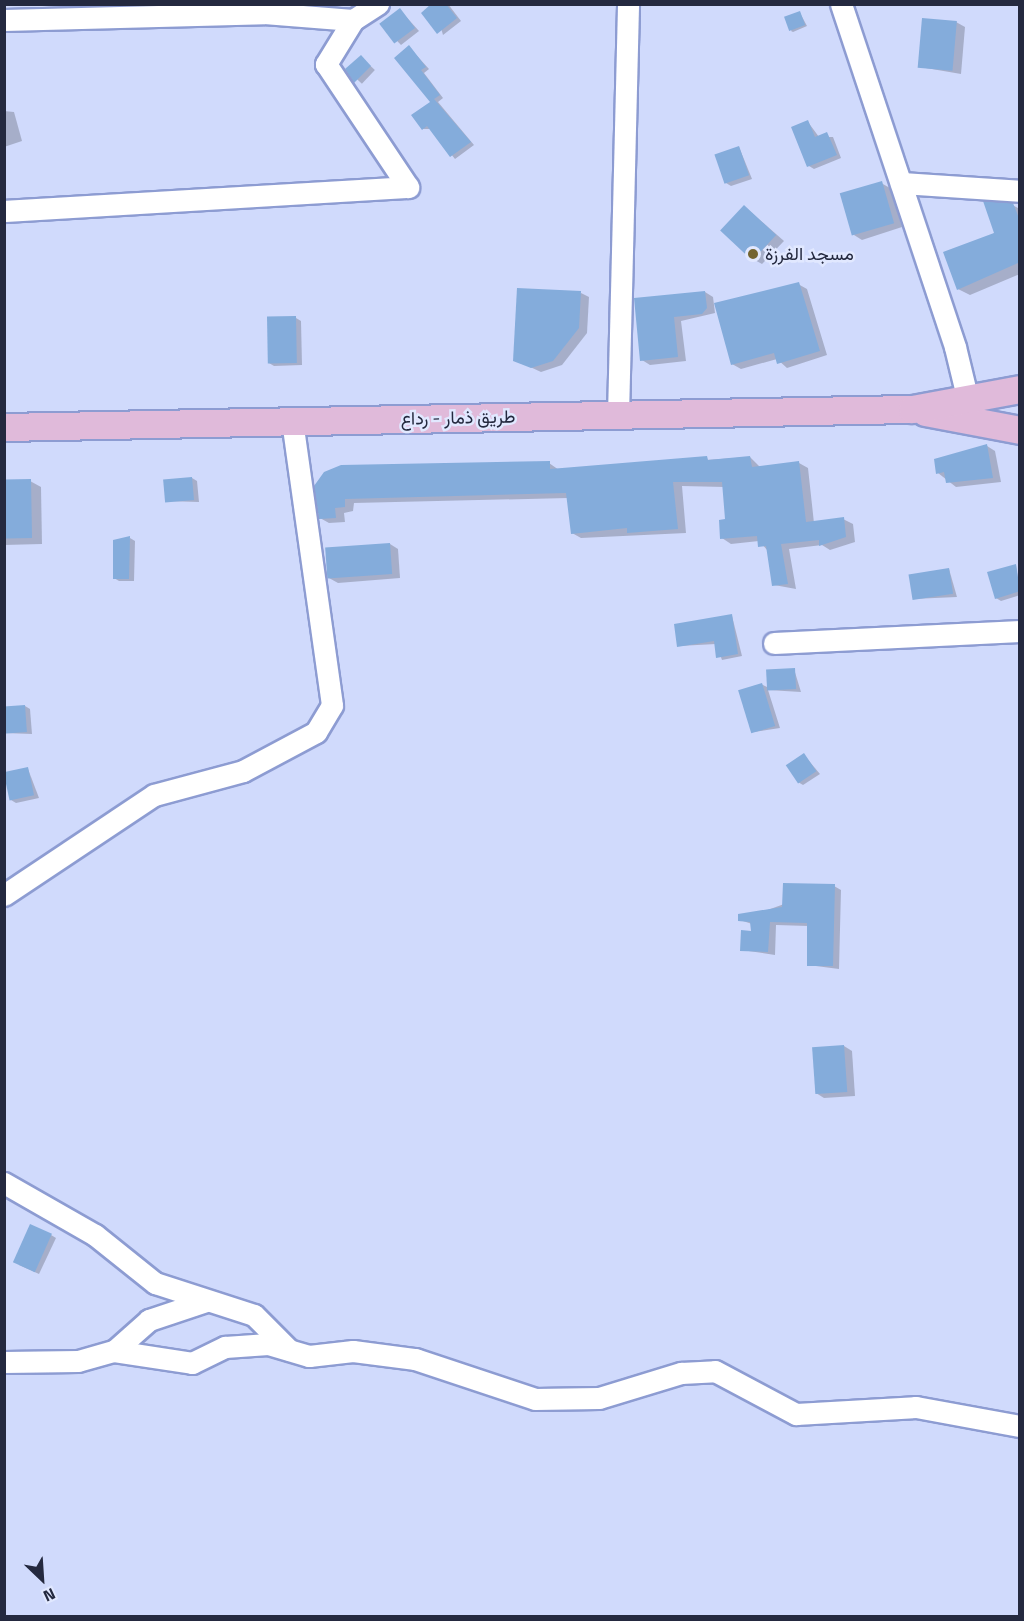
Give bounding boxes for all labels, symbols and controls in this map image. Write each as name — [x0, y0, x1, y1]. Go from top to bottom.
place label: مسجد الفرزة — [765, 243, 854, 265]
marker: مسجد الفرزة — [746, 247, 760, 261]
street label: طريق ذمار - رداع — [400, 406, 516, 430]
north arrow — [12, 1549, 72, 1609]
text: N — [40, 1582, 60, 1609]

